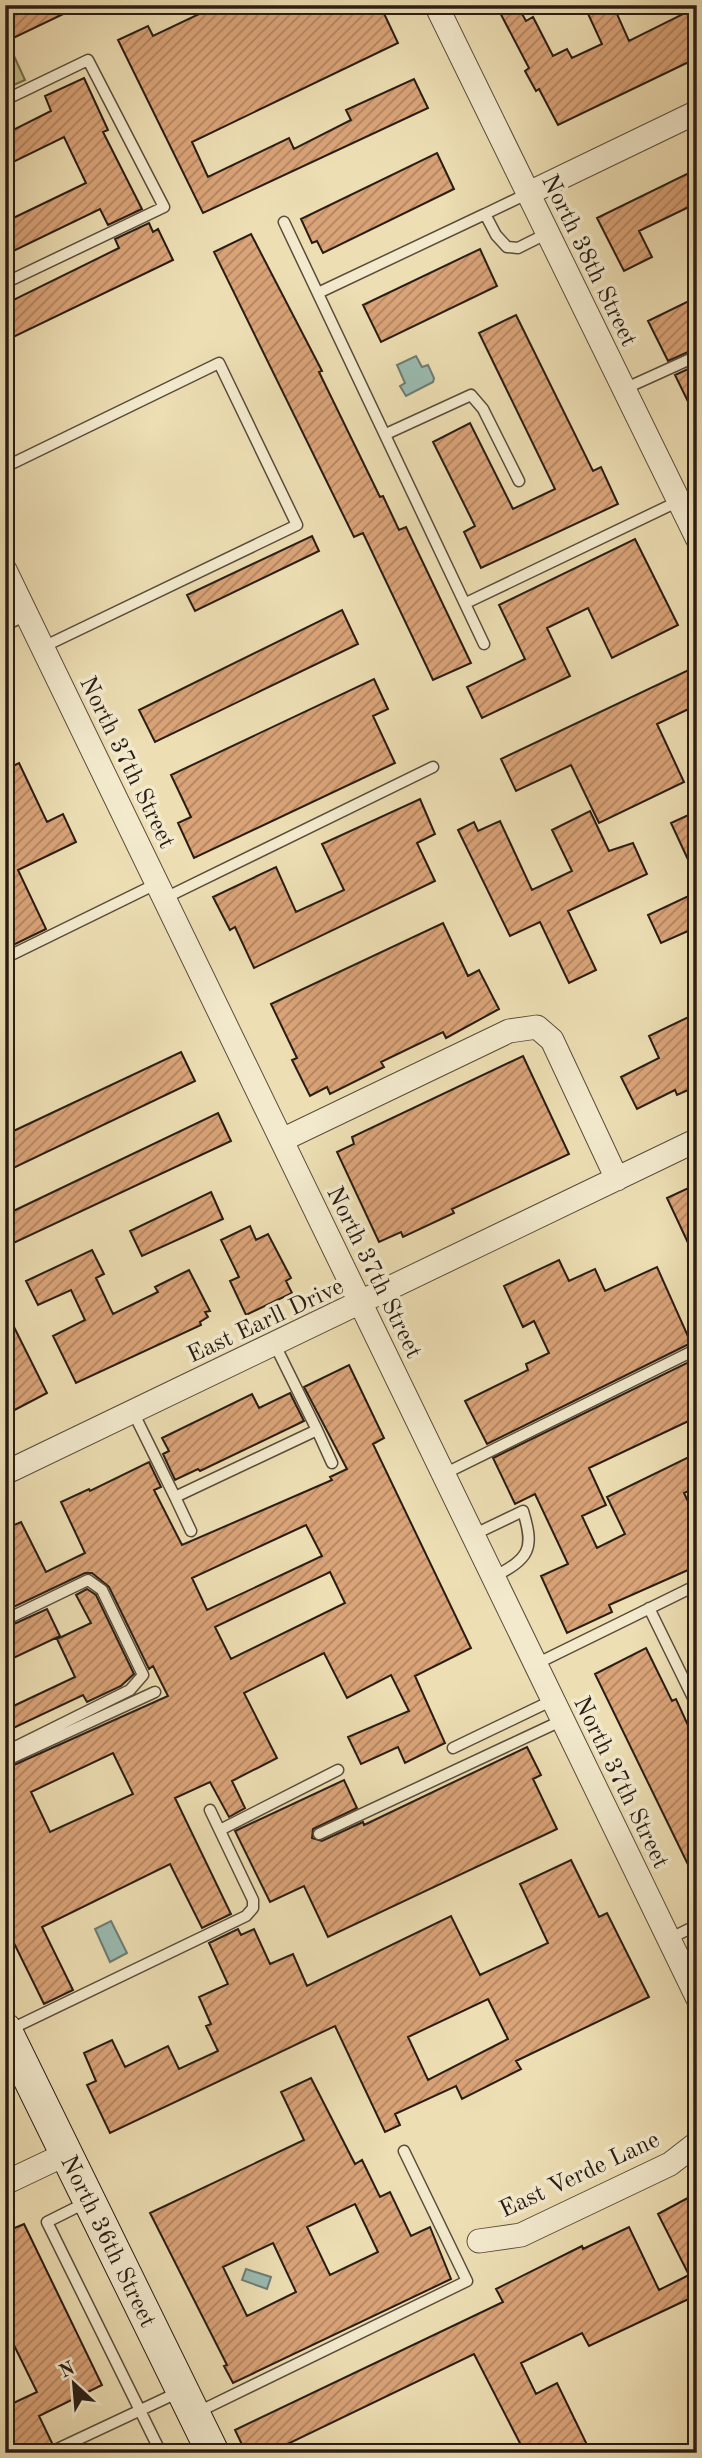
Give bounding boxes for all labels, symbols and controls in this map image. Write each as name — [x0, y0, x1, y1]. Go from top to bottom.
street label: North 38th Street — [536, 171, 640, 351]
street label: North 37th Street — [74, 673, 178, 853]
street label: North 37th Street — [321, 1183, 425, 1363]
street label: East Earll Drive — [184, 1275, 348, 1369]
street label: North 37th Street — [568, 1693, 672, 1873]
street label: East Verde Lane — [496, 2128, 663, 2223]
street label: North 36th Street — [55, 2152, 159, 2332]
north arrow — [38, 2350, 108, 2420]
text: N — [57, 2359, 79, 2383]

